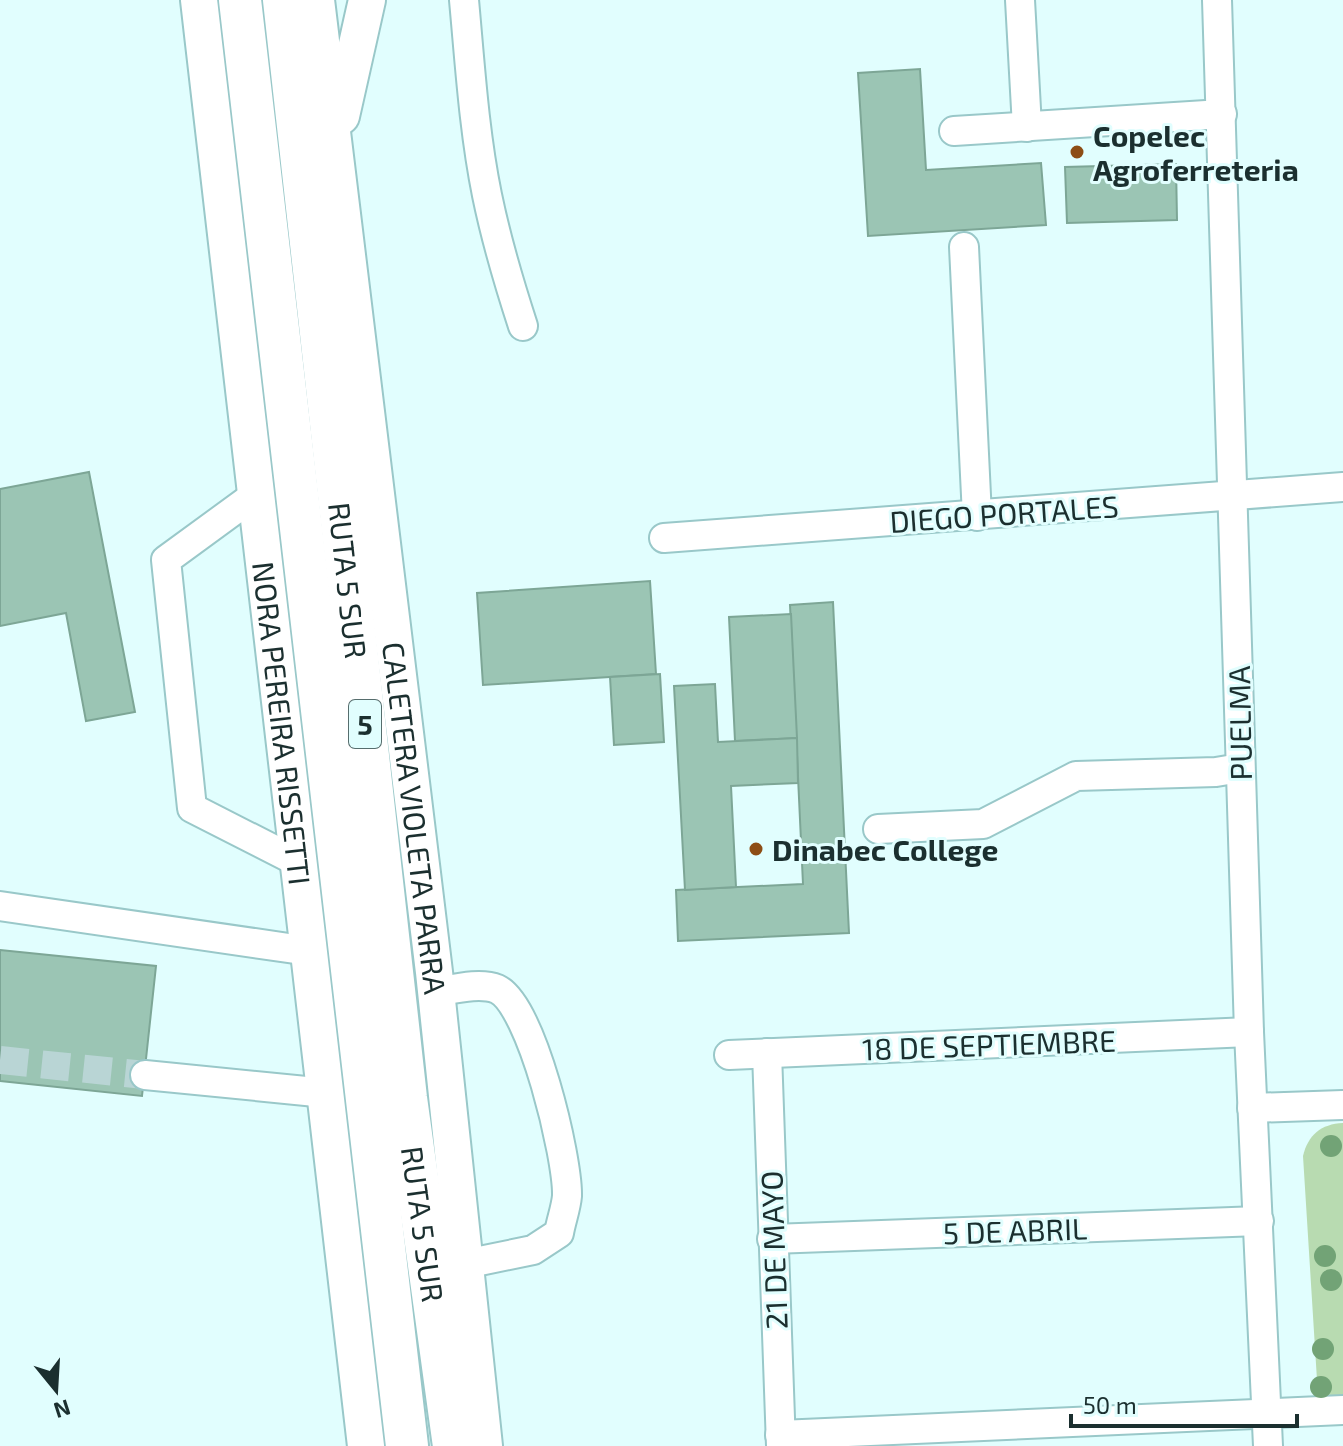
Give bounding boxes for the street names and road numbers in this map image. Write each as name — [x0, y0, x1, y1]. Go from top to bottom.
street label: DIEGO PORTALES — [888, 487, 1120, 539]
street label: RUTA 5 SUR — [322, 500, 375, 660]
street label: NORA PEREIRA RISSETTI — [246, 560, 319, 887]
street label: CALETERA VIOLETA PARRA — [376, 640, 454, 996]
street label: PUELMA — [1220, 665, 1258, 781]
road number: 5 — [349, 700, 381, 748]
street label: 18 DE SEPTIEMBRE — [861, 1022, 1117, 1066]
street label: RUTA 5 SUR — [395, 1144, 452, 1304]
street label: 21 DE MAYO — [752, 1170, 794, 1330]
street label: 5 DE ABRIL — [942, 1209, 1088, 1251]

